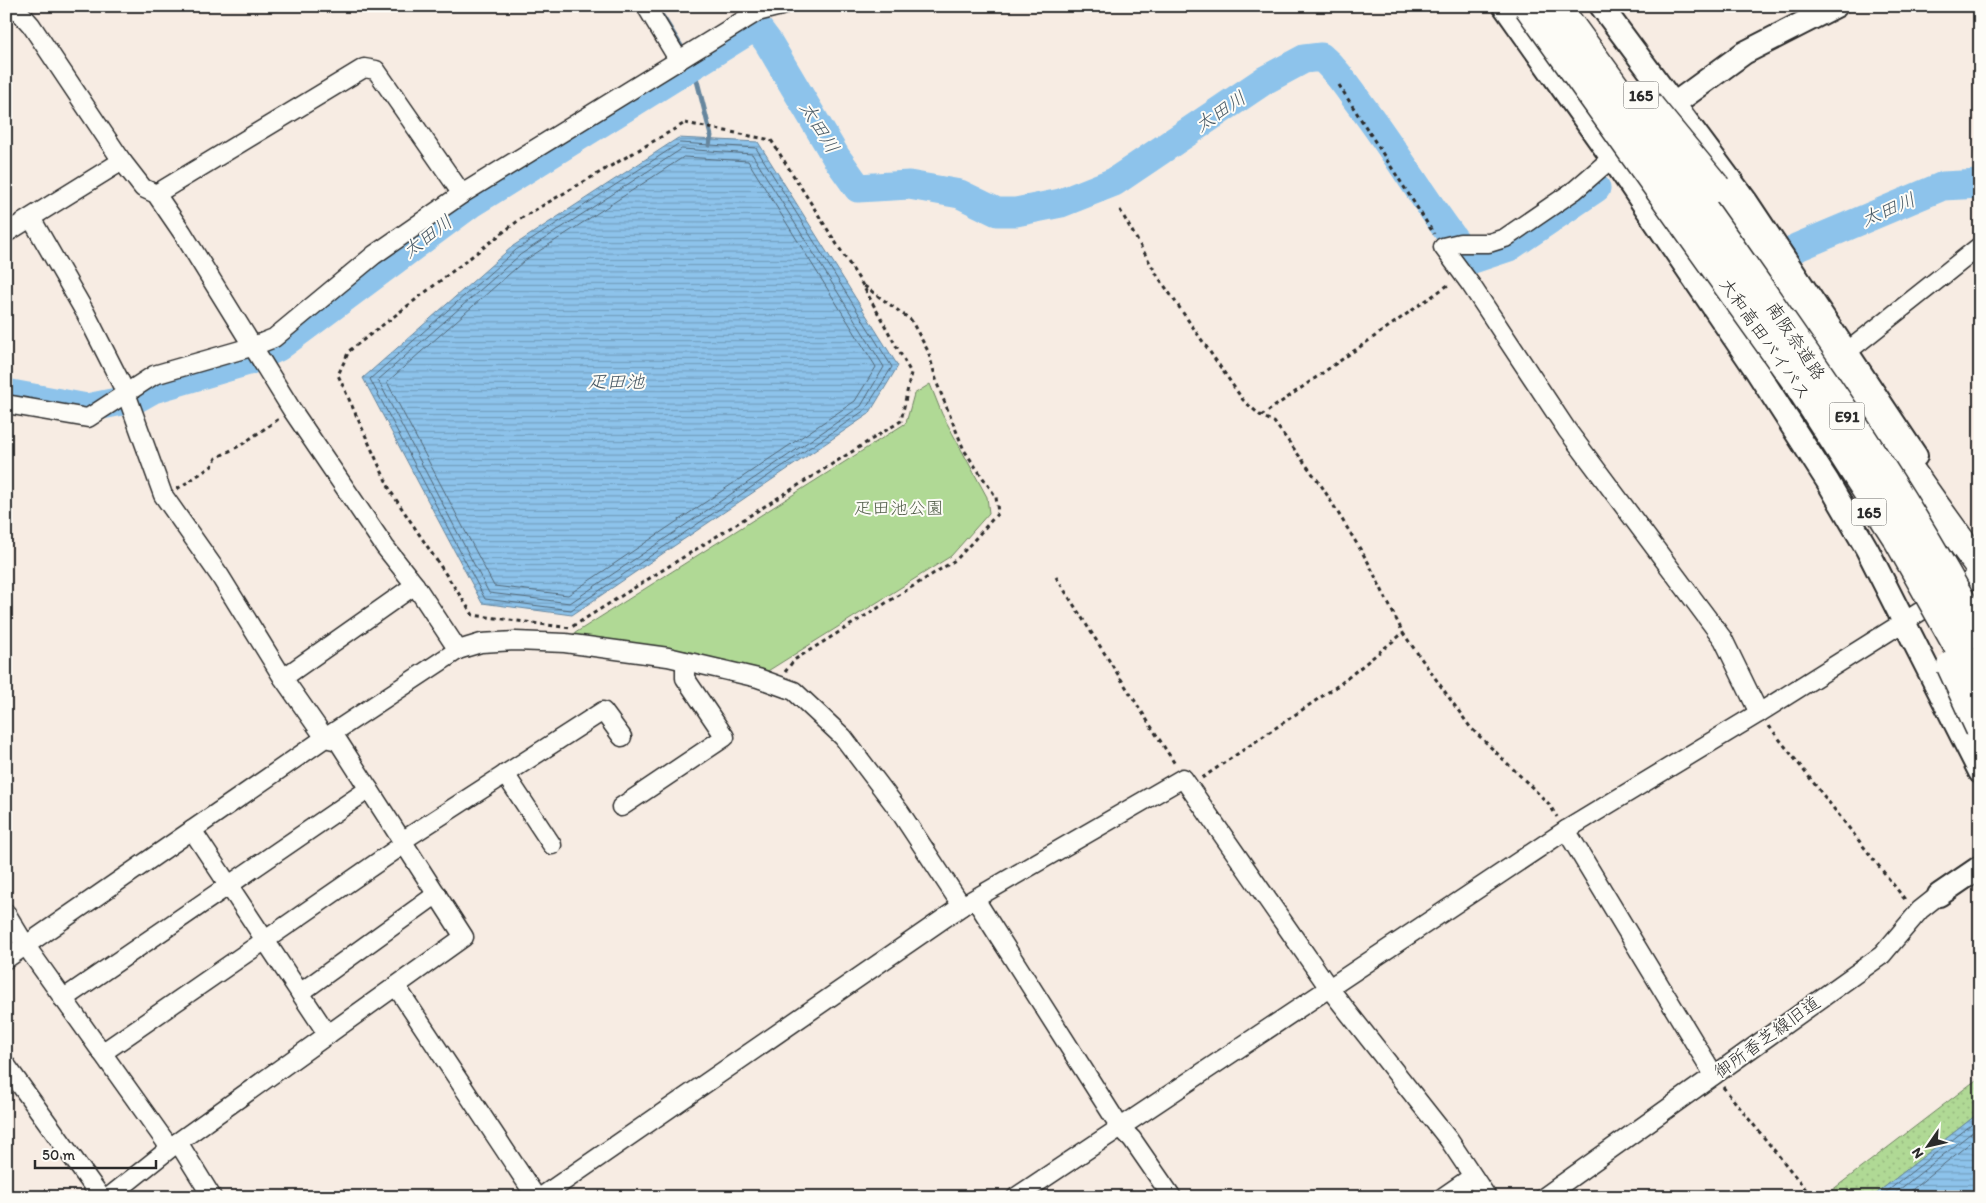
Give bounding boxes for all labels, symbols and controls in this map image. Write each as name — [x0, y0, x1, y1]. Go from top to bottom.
road number: 165 — [1624, 82, 1658, 108]
water label: 太田川 — [1190, 86, 1250, 137]
water label: 太田川 — [795, 97, 844, 158]
water label: 太田川 — [1857, 188, 1919, 231]
water label: 太田川 — [398, 210, 457, 263]
street label: 大和高田バイパス — [1715, 274, 1815, 404]
street label: 南阪奈道路 — [1762, 298, 1830, 384]
water label: 疋田池 — [587, 370, 645, 393]
road number: E91 — [1830, 402, 1864, 430]
park label: 疋田池公園 — [854, 497, 944, 519]
road number: 165 — [1852, 498, 1886, 526]
street label: 御所香芝線旧道 — [1710, 991, 1824, 1083]
north arrow — [1904, 1120, 1954, 1170]
scale bar — [35, 1138, 156, 1170]
text: N — [1908, 1144, 1927, 1162]
text: 50 m — [42, 1146, 75, 1164]

